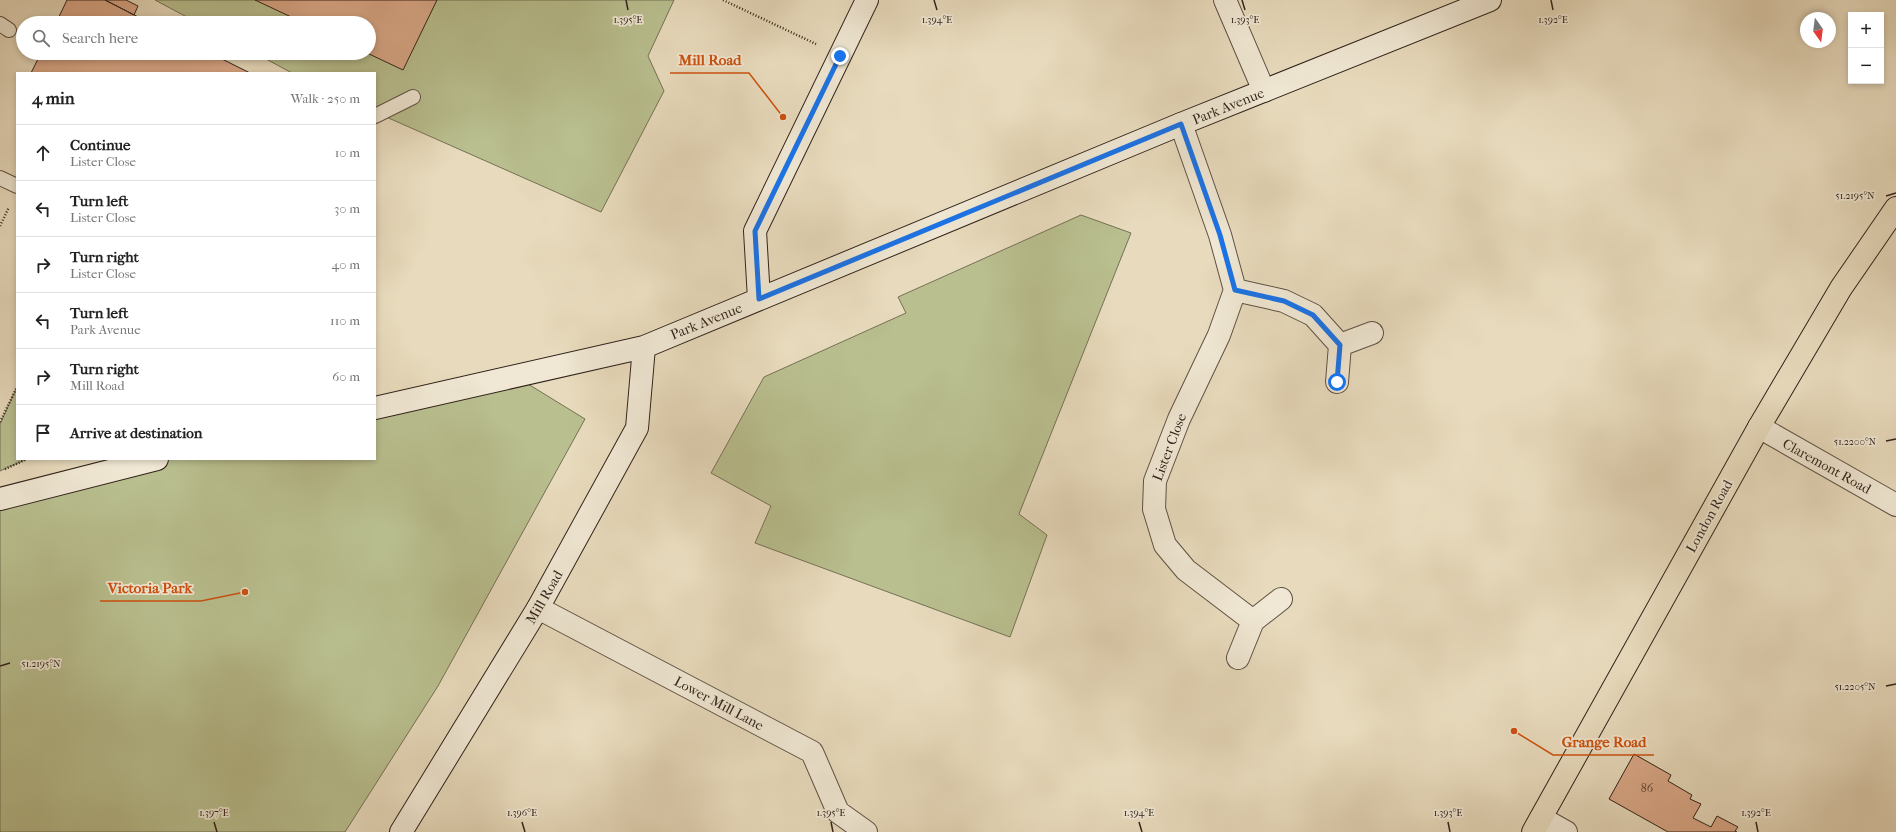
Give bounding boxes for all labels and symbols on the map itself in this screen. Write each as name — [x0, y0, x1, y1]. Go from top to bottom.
north arrow — [1800, 12, 1836, 48]
text: 1.395°E — [614, 14, 642, 26]
text: 1.394°E — [922, 14, 952, 26]
text: 1.393°E — [1231, 14, 1259, 26]
text: 1.392°E — [1538, 14, 1568, 26]
callout: Mill Road — [670, 46, 749, 73]
route end — [831, 47, 849, 65]
text: Mill Road — [677, 51, 742, 69]
street label: Park Avenue — [1190, 84, 1267, 129]
text: 51.2195°N — [1835, 190, 1875, 202]
street label: Park Avenue — [668, 299, 745, 344]
route start — [1328, 373, 1346, 391]
street label: Lister Close — [1149, 411, 1190, 483]
street label: Claremont Road — [1780, 435, 1874, 498]
text: 51.2200°N — [1834, 436, 1877, 448]
street label: London Road — [1682, 477, 1737, 556]
street label: Mill Road — [522, 567, 567, 627]
callout: Victoria Park — [100, 574, 201, 601]
text: Victoria Park — [107, 579, 193, 597]
text: 51.2195°N — [21, 658, 61, 670]
street label: Lower Mill Lane — [671, 673, 767, 734]
text: 51.2205°N — [1834, 681, 1876, 693]
callout: Grange Road — [1553, 728, 1654, 755]
text: Grange Road — [1562, 733, 1647, 751]
house number: 86 — [1641, 781, 1654, 795]
text: 1.397°E — [199, 807, 229, 819]
text: 1.396°E — [507, 807, 537, 819]
text: 1.395°E — [817, 807, 845, 819]
text: 1.394°E — [1124, 807, 1154, 819]
text: 1.393°E — [1434, 807, 1462, 819]
text: 1.392°E — [1741, 807, 1771, 819]

